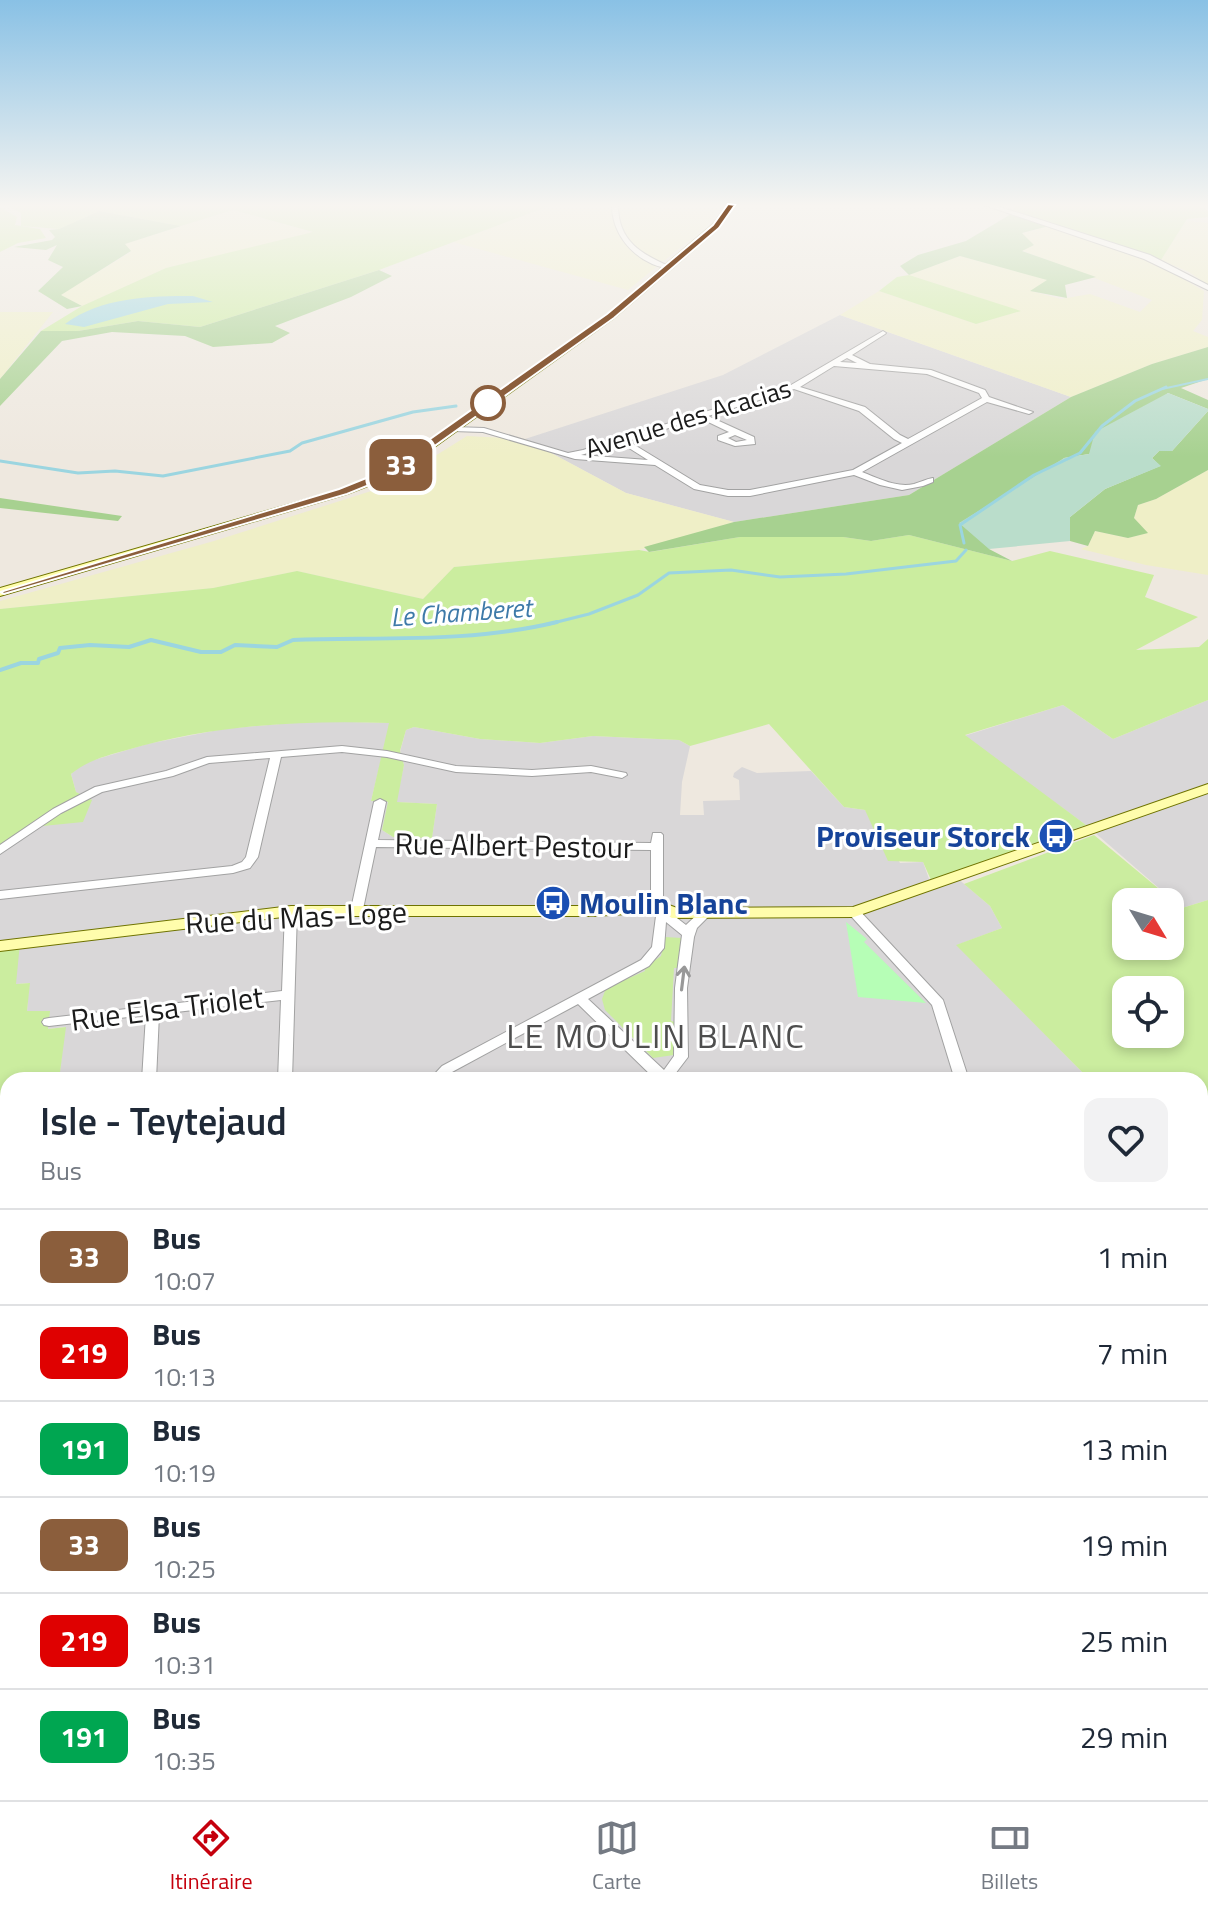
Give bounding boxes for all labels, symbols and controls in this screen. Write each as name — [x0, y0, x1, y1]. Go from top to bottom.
street label: Avenue des Acacias — [580, 368, 796, 468]
unlabelled marker — [471, 386, 505, 420]
line badge: 33 — [365, 439, 437, 491]
text: 33 — [385, 443, 417, 486]
water label: Le Chamberet — [389, 587, 535, 636]
place label: Proviseur Storck — [816, 813, 1031, 859]
bus stop icon: Proviseur Storck — [1037, 817, 1075, 855]
street label: Rue Albert Pestour — [394, 820, 634, 870]
place label: Moulin Blanc — [579, 880, 748, 926]
bus stop icon: Moulin Blanc — [534, 884, 572, 922]
street label: Rue du Mas-Loge — [184, 888, 408, 946]
north arrow — [1112, 888, 1184, 960]
map controls — [1112, 888, 1184, 1048]
one-way arrow — [675, 965, 690, 992]
street label: Rue Elsa Triolet — [68, 973, 266, 1043]
button: locate — [1112, 976, 1184, 1048]
district label: LE MOULIN BLANC — [506, 1009, 806, 1061]
text: Isle - Teytejaud — [40, 1092, 287, 1150]
button: heart — [1084, 1098, 1168, 1182]
text: Bus — [40, 1151, 82, 1190]
text: Bus — [152, 1215, 201, 1261]
text: 1 min — [1097, 1234, 1168, 1280]
text: 33 — [68, 1235, 100, 1278]
text: 10:07 — [152, 1261, 216, 1300]
text: Bus — [152, 1311, 201, 1357]
text: 7 min — [1097, 1330, 1168, 1376]
text: 219 — [60, 1331, 108, 1374]
text: 10:13 — [152, 1357, 216, 1396]
text: Bus — [152, 1407, 201, 1453]
text: 13 min — [1080, 1426, 1168, 1472]
text: 191 — [60, 1427, 108, 1470]
text: 10:19 — [152, 1453, 216, 1492]
text: Bus — [152, 1503, 201, 1549]
text: 19 min — [1080, 1522, 1168, 1568]
text: 33 — [68, 1523, 100, 1566]
text: 10:25 — [152, 1549, 216, 1588]
text: Bus — [152, 1599, 201, 1645]
text: 25 min — [1080, 1618, 1168, 1664]
text: 219 — [60, 1619, 108, 1662]
text: 10:31 — [152, 1645, 216, 1684]
text: Bus — [152, 1695, 201, 1741]
text: 29 min — [1080, 1714, 1168, 1760]
text: 191 — [60, 1715, 108, 1758]
text: 10:35 — [152, 1741, 216, 1780]
tab: Itinéraire — [170, 1816, 253, 1898]
tab: Carte — [592, 1816, 641, 1898]
tab: Billets — [981, 1816, 1038, 1898]

